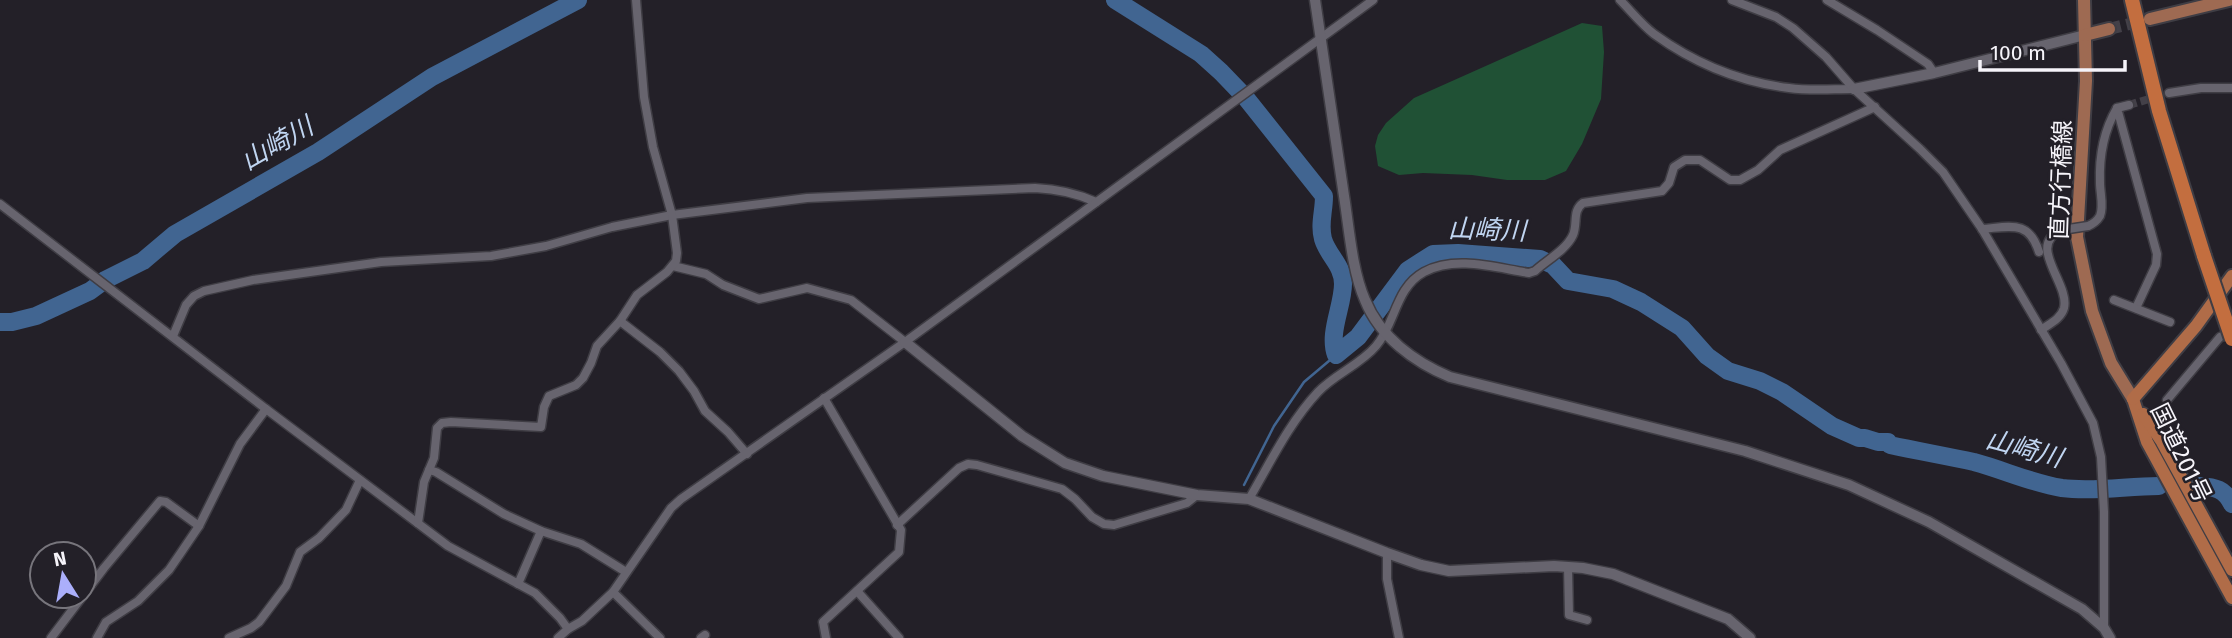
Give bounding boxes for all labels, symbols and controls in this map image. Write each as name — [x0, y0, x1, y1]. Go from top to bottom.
scale bar — [1980, 28, 2125, 72]
text: 100 m — [1990, 40, 2046, 66]
water label: 山崎川 — [235, 110, 321, 177]
street label: 直方行橋線 — [2045, 120, 2077, 240]
water label: 山崎川 — [1447, 213, 1530, 247]
street label: 国道201号 — [2145, 399, 2217, 507]
water label: 山崎川 — [1982, 424, 2069, 475]
north arrow — [28, 540, 98, 610]
text: N — [51, 546, 68, 571]

